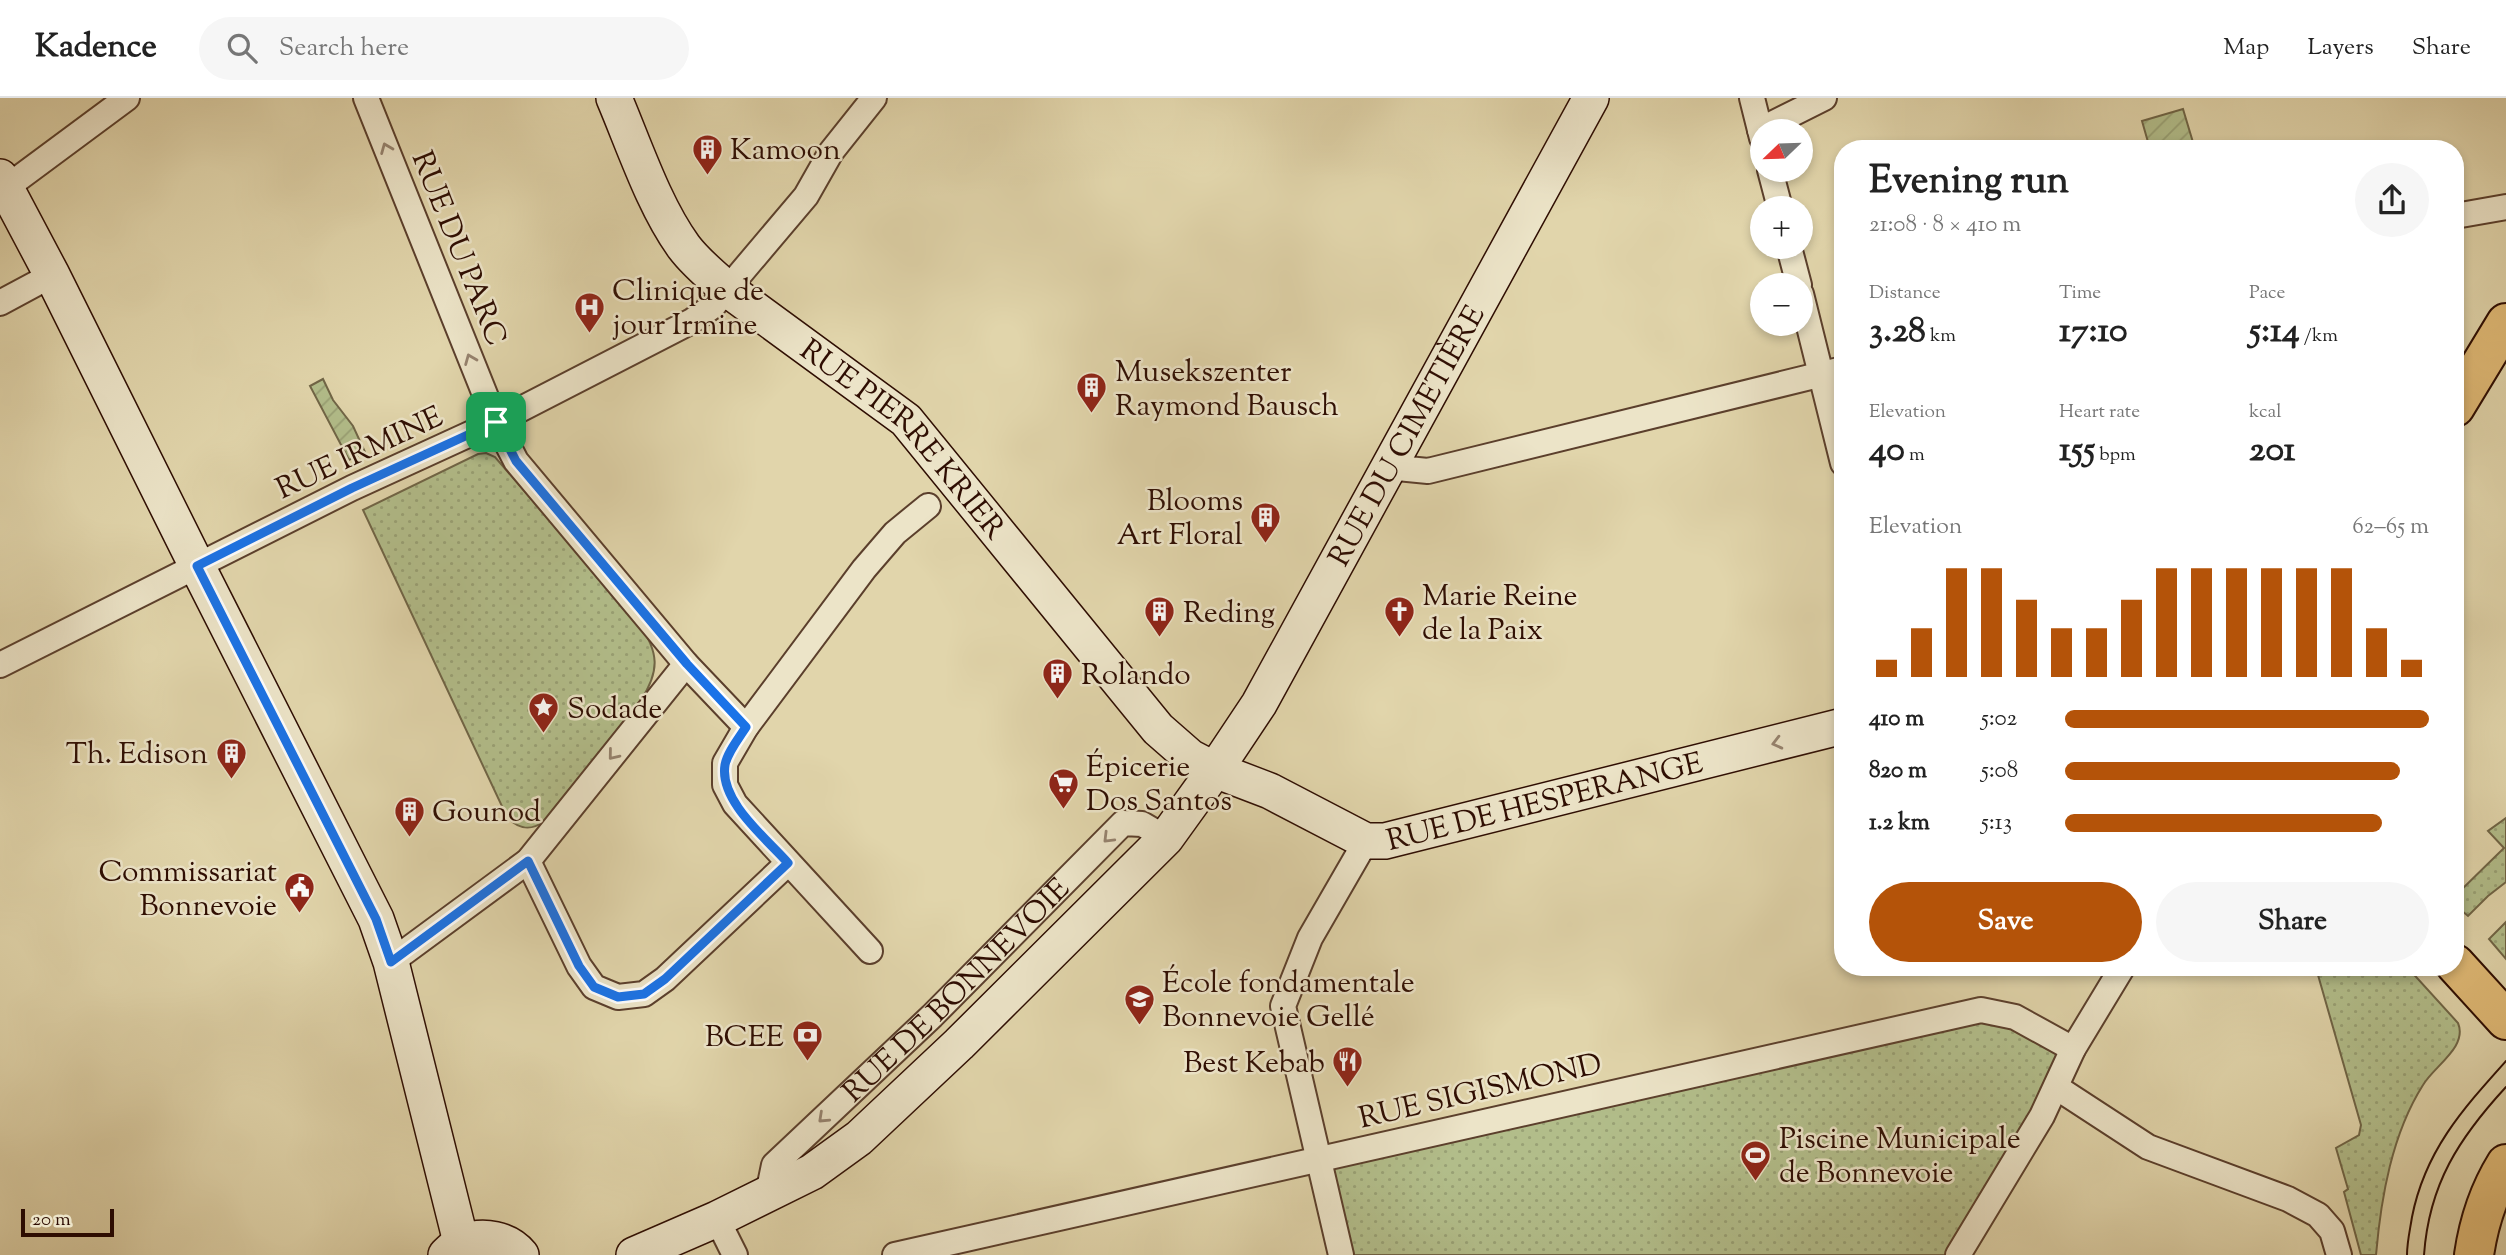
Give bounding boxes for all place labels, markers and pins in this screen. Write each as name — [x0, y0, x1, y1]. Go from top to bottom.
place label: Kamoon — [730, 130, 841, 173]
building icon: Kamoon — [690, 132, 724, 176]
place label: Clinique de jour Irmine — [612, 271, 764, 348]
hospital icon: Clinique de jour Irmine — [572, 290, 606, 334]
place label: Musekszenter Raymond Bausch — [1115, 352, 1339, 429]
building icon: Musekszenter Raymond Bausch — [1075, 371, 1109, 415]
pin — [466, 392, 526, 452]
place label: Blooms Art Floral — [1117, 481, 1243, 558]
building icon: Blooms Art Floral — [1249, 500, 1283, 544]
place label: Marie Reine de la Paix — [1422, 576, 1578, 653]
place label: Reding — [1183, 593, 1275, 636]
building icon: Reding — [1143, 595, 1177, 639]
church icon: Marie Reine de la Paix — [1382, 595, 1416, 639]
place label: Rolando — [1081, 655, 1191, 698]
building icon: Rolando — [1041, 657, 1075, 701]
place label: Sodade — [567, 689, 662, 732]
place icon: Sodade — [527, 691, 561, 735]
place label: Th. Edison — [66, 734, 208, 777]
building icon: Th. Edison — [214, 736, 248, 780]
place label: Épicerie Dos Santos — [1086, 747, 1232, 824]
supermarket icon: Épicerie Dos Santos — [1046, 766, 1080, 810]
place label: Gounod — [432, 792, 541, 835]
building icon: Gounod — [392, 794, 426, 838]
place label: Commissariat Bonnevoie — [99, 852, 277, 929]
public building icon: Commissariat Bonnevoie — [283, 871, 317, 915]
place label: École fondamentale Bonnevoie Gellé — [1162, 963, 1415, 1040]
school or university icon: École fondamentale Bonnevoie Gellé — [1122, 982, 1156, 1026]
place label: BCEE — [705, 1017, 784, 1060]
bank icon: BCEE — [790, 1019, 824, 1063]
place label: Best Kebab — [1183, 1043, 1325, 1086]
restaurant icon: Best Kebab — [1331, 1045, 1365, 1089]
place label: Piscine Municipale de Bonnevoie — [1779, 1119, 2021, 1196]
sports icon: Piscine Municipale de Bonnevoie — [1739, 1138, 1773, 1182]

